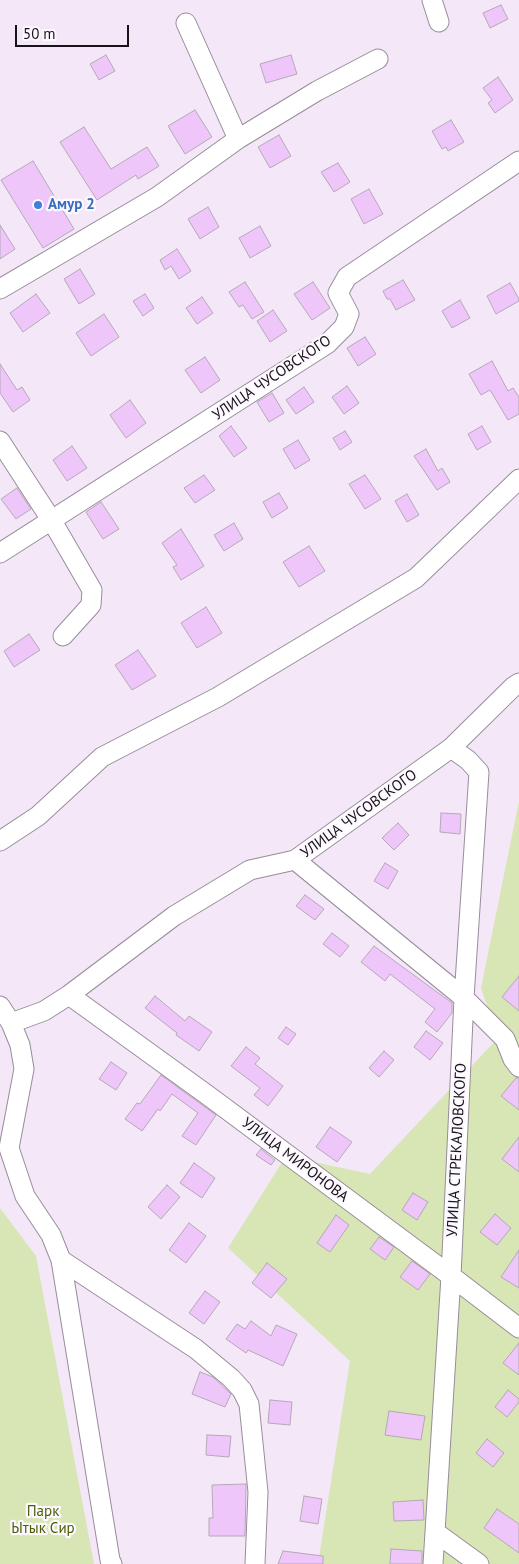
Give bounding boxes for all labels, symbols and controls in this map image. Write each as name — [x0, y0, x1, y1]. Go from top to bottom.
scale bar — [18, 15, 131, 47]
text: 50 m — [23, 24, 56, 43]
place label: Амур 2 — [48, 196, 95, 214]
marker: Амур 2 — [32, 199, 44, 211]
street label: УЛИЦА ЧУСОВСКОГО — [209, 332, 335, 424]
street label: УЛИЦА ЧУСОВСКОГО — [298, 766, 420, 862]
street label: УЛИЦА СТРЕКАЛОВСКОГО — [443, 1063, 471, 1237]
street label: УЛИЦА МИРОНОВА — [238, 1114, 352, 1206]
park label: Парк Ытык Сир — [11, 1503, 75, 1538]

